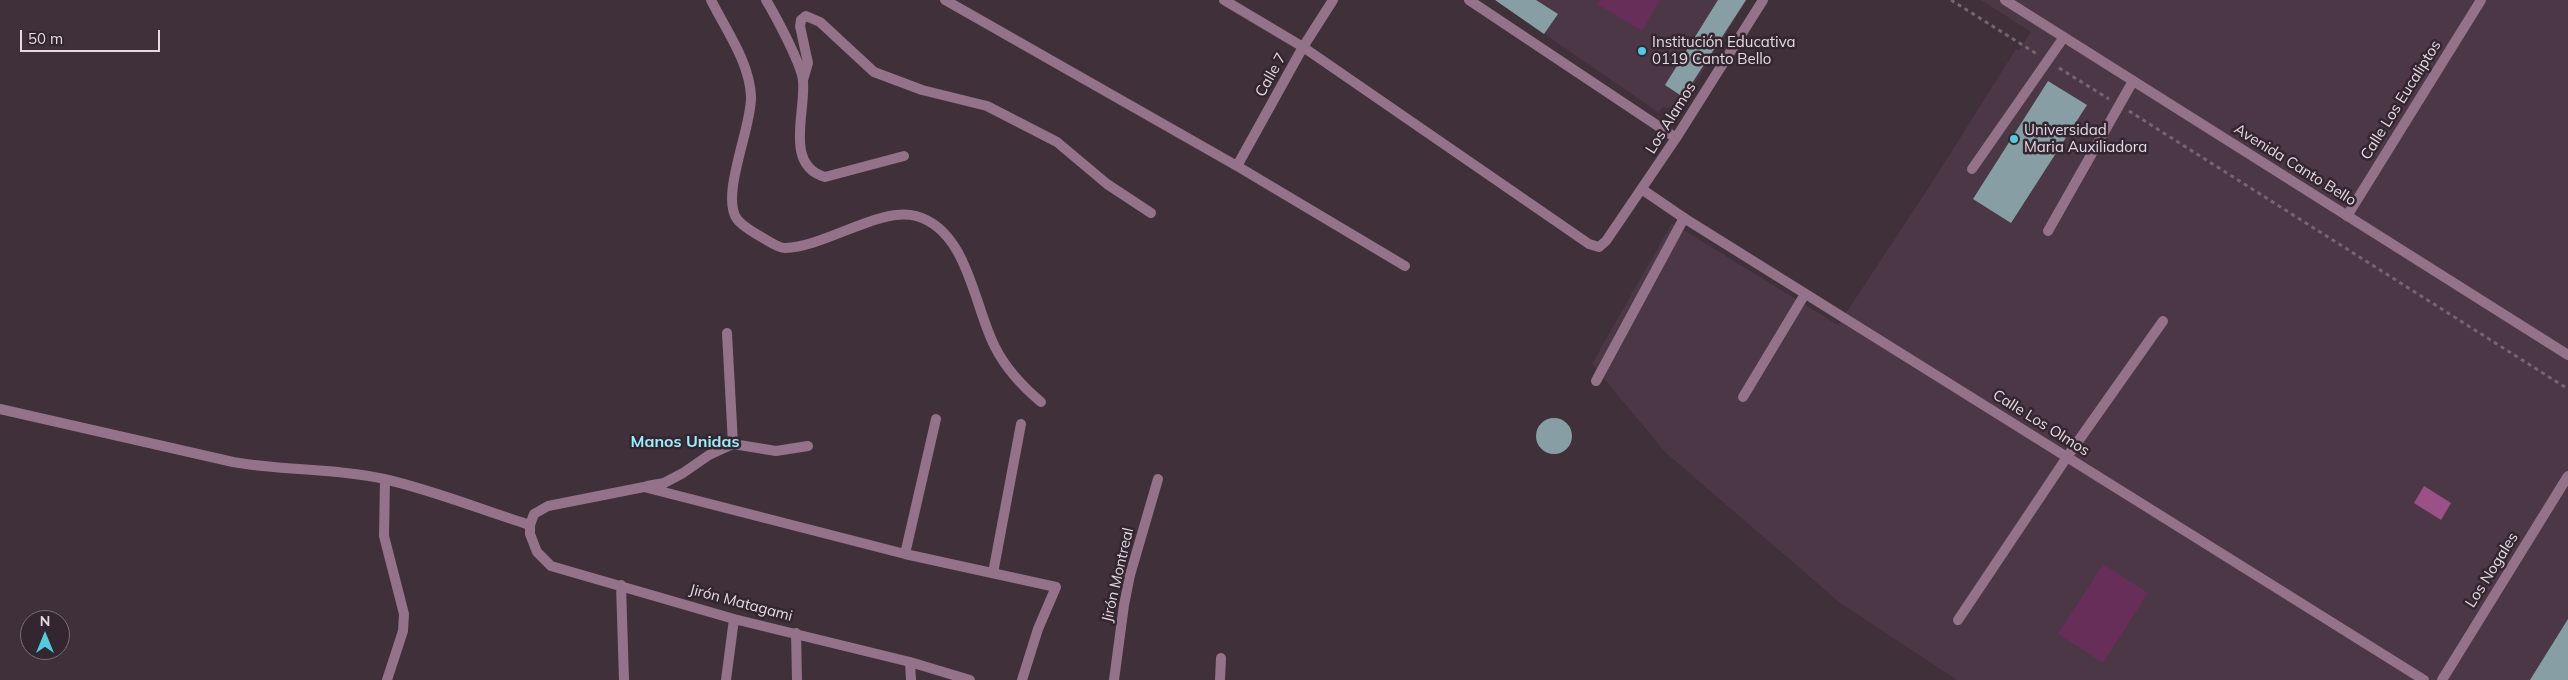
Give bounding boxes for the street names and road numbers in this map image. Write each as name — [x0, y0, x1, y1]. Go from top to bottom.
street label: Calle Los Eucaliptos — [2357, 37, 2445, 163]
street label: Calle 7 — [1252, 50, 1290, 100]
street label: Los Alamos — [1642, 79, 1700, 157]
street label: Avenida Canto Bello — [2231, 120, 2359, 210]
street label: Calle Los Olmos — [1989, 386, 2093, 460]
street label: Jirón Montreal — [1098, 526, 1138, 624]
street label: Los Nogales — [2462, 529, 2522, 611]
street label: Jirón Matagami — [687, 581, 795, 625]

